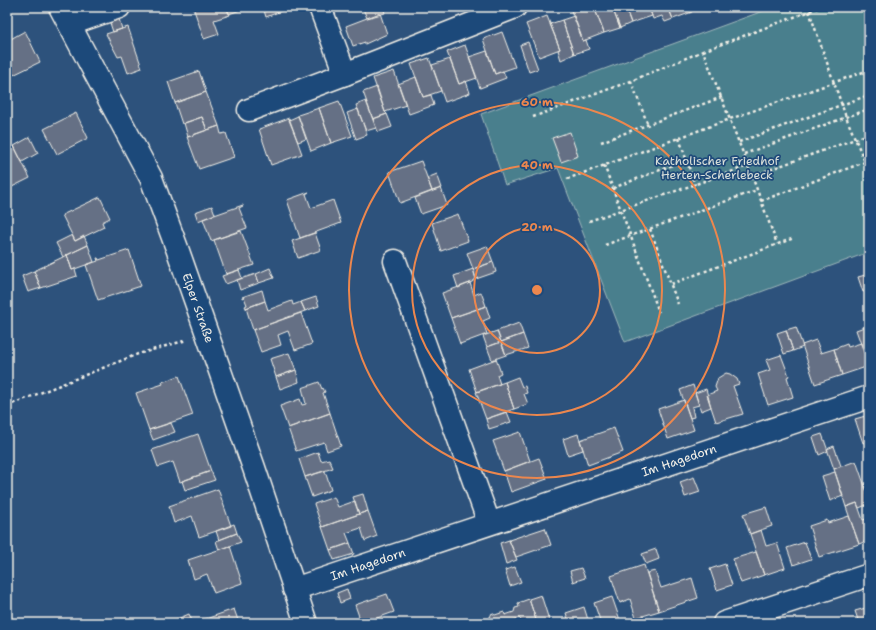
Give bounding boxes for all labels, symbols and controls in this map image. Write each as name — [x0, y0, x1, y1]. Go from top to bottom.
text: 60 m — [521, 94, 553, 110]
park label: Katholischer Friedhof Herten-Scherlebeck — [655, 153, 780, 183]
text: 40 m — [521, 157, 553, 173]
text: 20 m — [521, 219, 553, 235]
street label: Elper Straße — [178, 271, 218, 345]
centre of rings — [530, 283, 544, 297]
street label: Im Hagedorn — [640, 440, 719, 480]
street label: Im Hagedorn — [328, 544, 407, 584]

